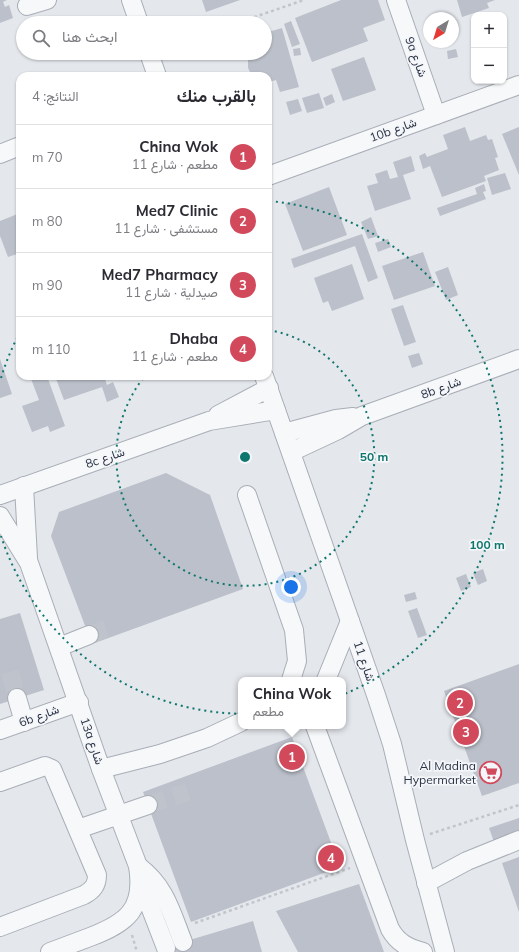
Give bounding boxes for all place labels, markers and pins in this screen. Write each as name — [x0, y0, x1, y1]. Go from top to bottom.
centre of rings — [238, 450, 252, 464]
pin: 2 — [447, 688, 473, 718]
pin: 3 — [453, 717, 479, 747]
pin: 1 — [279, 742, 305, 772]
place label: Al Madina Hypermarket — [404, 758, 476, 787]
supermarket icon: Al Madina Hypermarket — [478, 760, 504, 786]
pin: 4 — [318, 843, 344, 873]

